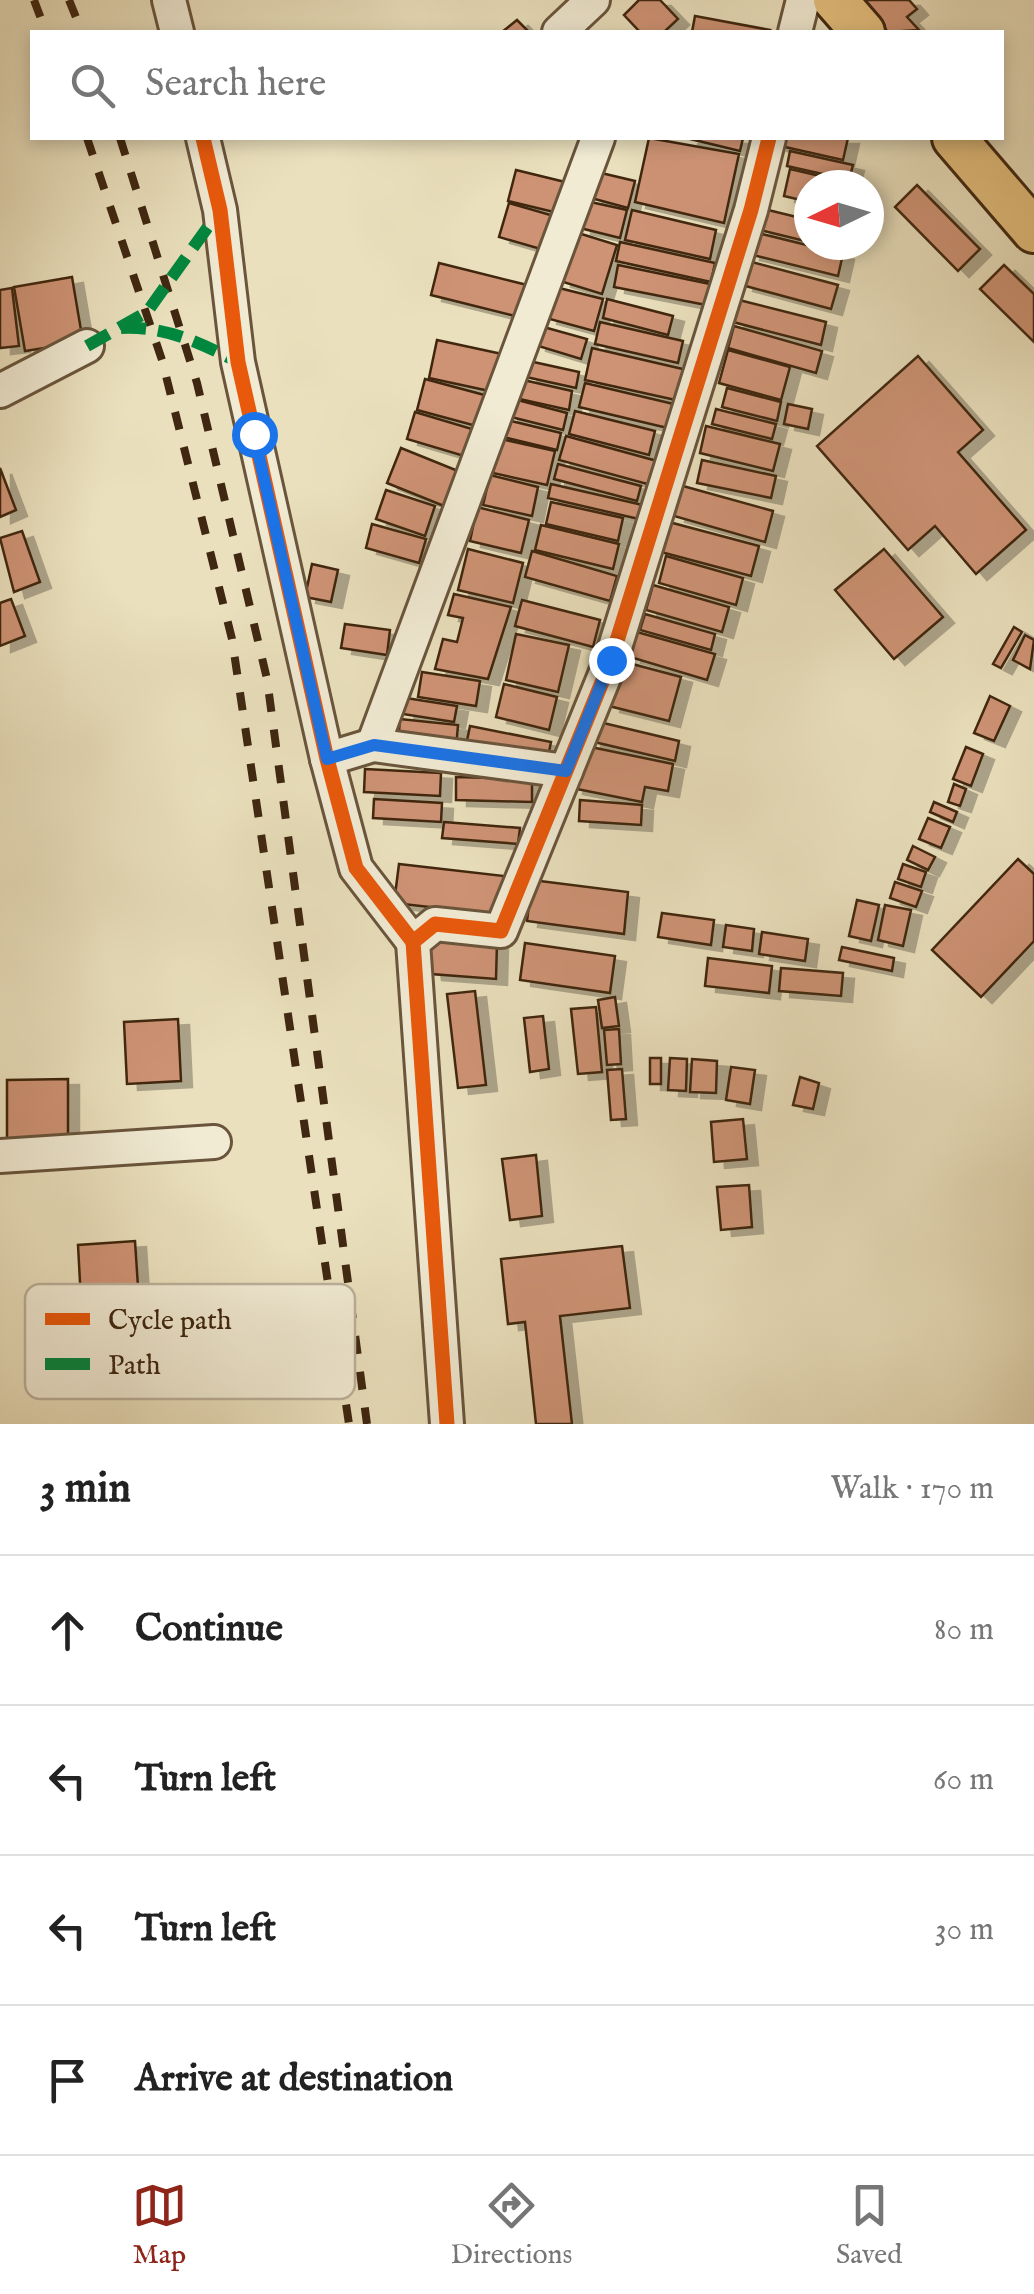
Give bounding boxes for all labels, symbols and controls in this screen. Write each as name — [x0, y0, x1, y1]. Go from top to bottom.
search box — [30, 30, 1004, 140]
icon: search — [65, 58, 120, 113]
text: Search here — [145, 61, 326, 109]
north arrow — [794, 170, 884, 260]
route start — [232, 412, 278, 458]
route end — [589, 638, 635, 684]
legend — [25, 1284, 355, 1399]
text: Cycle path — [108, 1304, 232, 1339]
text: Path — [108, 1349, 161, 1384]
text: 3 min — [40, 1463, 131, 1516]
text: Walk · 170 m — [830, 1469, 994, 1510]
icon: ahead — [40, 1603, 95, 1658]
text: Continue — [135, 1606, 283, 1654]
text: 80 m — [934, 1610, 994, 1651]
icon: left — [40, 1753, 95, 1808]
text: Turn left — [135, 1756, 276, 1804]
text: 60 m — [933, 1760, 994, 1801]
icon: left — [40, 1903, 95, 1958]
text: Turn left — [135, 1906, 276, 1954]
text: 30 m — [935, 1910, 994, 1951]
icon: arrive — [40, 2053, 95, 2108]
text: Arrive at destination — [135, 2056, 453, 2104]
tab: Map — [132, 2178, 187, 2273]
tab: Directions — [450, 2178, 572, 2273]
tab: Saved — [836, 2178, 902, 2273]

